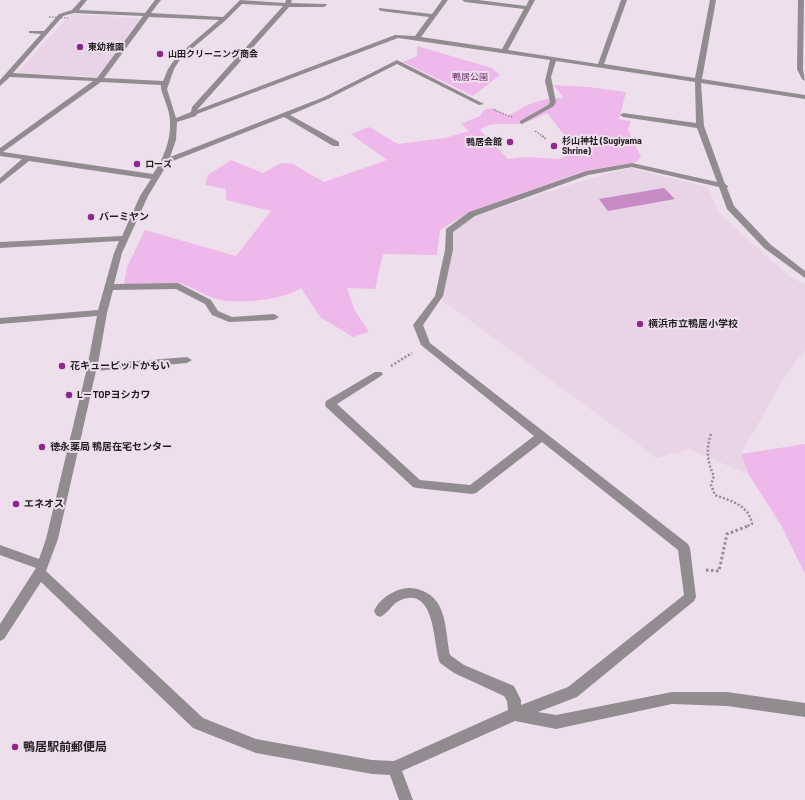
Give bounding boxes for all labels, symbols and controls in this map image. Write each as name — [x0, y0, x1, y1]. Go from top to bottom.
marker: 東幼稚園 — [75, 42, 85, 52]
place label: 東幼稚園 — [88, 42, 124, 52]
marker: 山田クリーニング商会 — [155, 49, 165, 59]
place label: 山田クリーニング商会 — [168, 49, 258, 59]
park label: 鴨居公園 — [452, 72, 488, 82]
place label: 杉山神社 (Sugiyama Shrine) — [562, 136, 642, 157]
place label: 鴨居会館 — [466, 137, 502, 147]
marker: 鴨居会館 — [505, 137, 515, 147]
marker: 杉山神社 (Sugiyama Shrine) — [549, 141, 559, 151]
marker: ローズ — [132, 159, 142, 169]
place label: ローズ — [145, 159, 172, 169]
place label: バーミヤン — [99, 211, 149, 223]
marker: バーミヤン — [86, 212, 96, 222]
place label: 横浜市立鴨居小学校 — [648, 318, 738, 330]
marker: 横浜市立鴨居小学校 — [635, 319, 645, 329]
place label: 花キューピットかもい — [70, 360, 170, 372]
marker: 花キューピットかもい — [57, 361, 67, 371]
place label: L－TOPヨシカワ — [77, 389, 150, 401]
marker: L－TOPヨシカワ — [64, 390, 74, 400]
place label: 徳永薬局 鴨居在宅センター — [50, 441, 172, 453]
marker: 徳永薬局 鴨居在宅センター — [37, 442, 47, 452]
place label: エネオス — [24, 498, 64, 510]
marker: エネオス — [11, 499, 21, 509]
place label: 鴨居駅前郵便局 — [23, 740, 107, 754]
marker: 鴨居駅前郵便局 — [10, 742, 20, 752]

